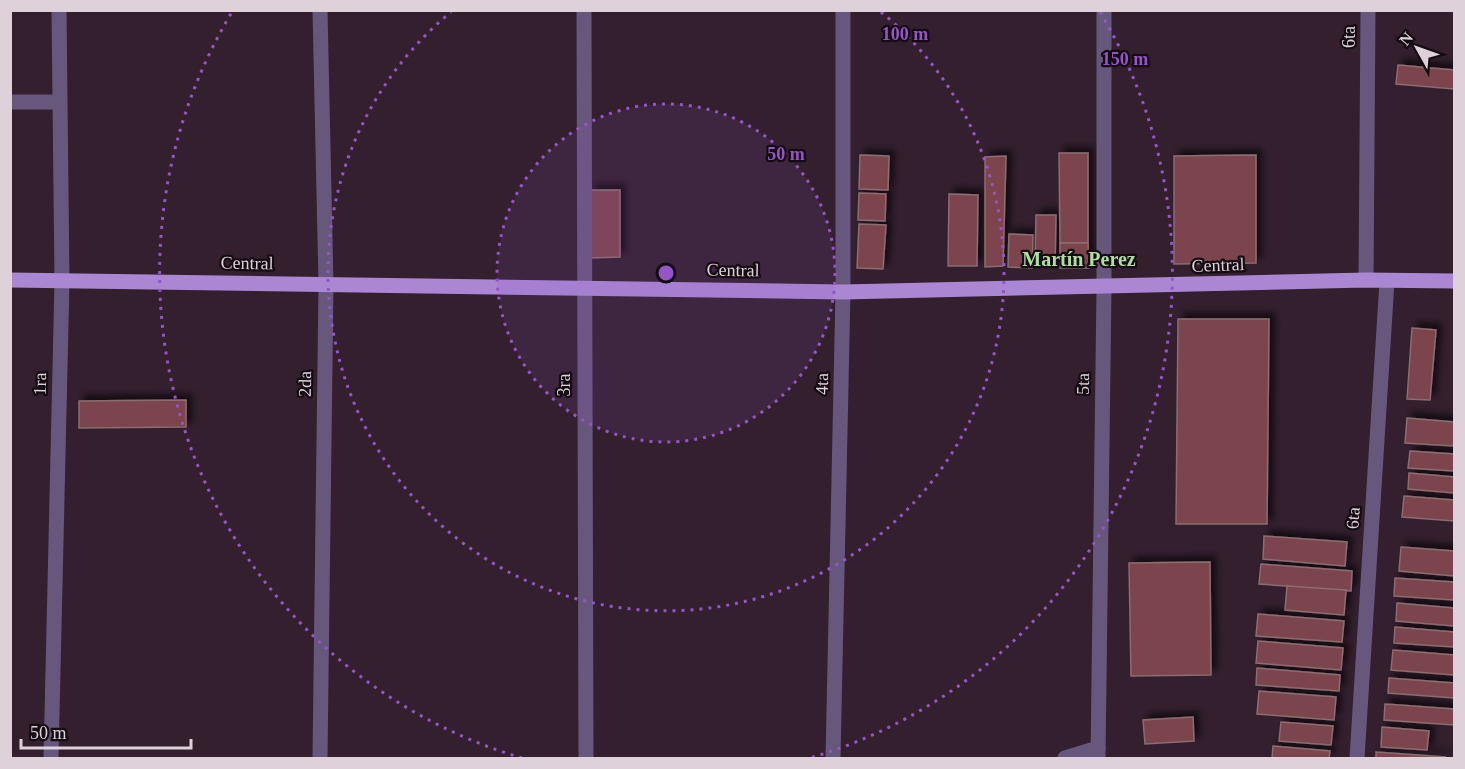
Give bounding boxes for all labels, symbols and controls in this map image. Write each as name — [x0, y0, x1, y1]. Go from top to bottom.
north arrow — [1387, 18, 1447, 78]
text: 100 m — [882, 24, 928, 44]
street label: 6ta — [1339, 26, 1359, 48]
text: N — [1396, 28, 1416, 49]
text: 150 m — [1102, 49, 1148, 69]
text: 50 m — [767, 144, 805, 164]
district label: Martín Perez — [1022, 248, 1136, 270]
street label: Central — [220, 253, 274, 273]
street label: Central — [1191, 254, 1245, 276]
street label: Central — [706, 260, 760, 280]
centre of rings — [656, 263, 676, 283]
street label: 2da — [295, 371, 315, 397]
street label: 1ra — [30, 372, 50, 396]
street label: 3ra — [554, 373, 574, 396]
street label: 4ta — [812, 373, 832, 395]
street label: 5ta — [1073, 373, 1093, 395]
street label: 6ta — [1342, 506, 1364, 530]
scale bar — [21, 712, 190, 750]
text: 50 m — [30, 723, 67, 743]

